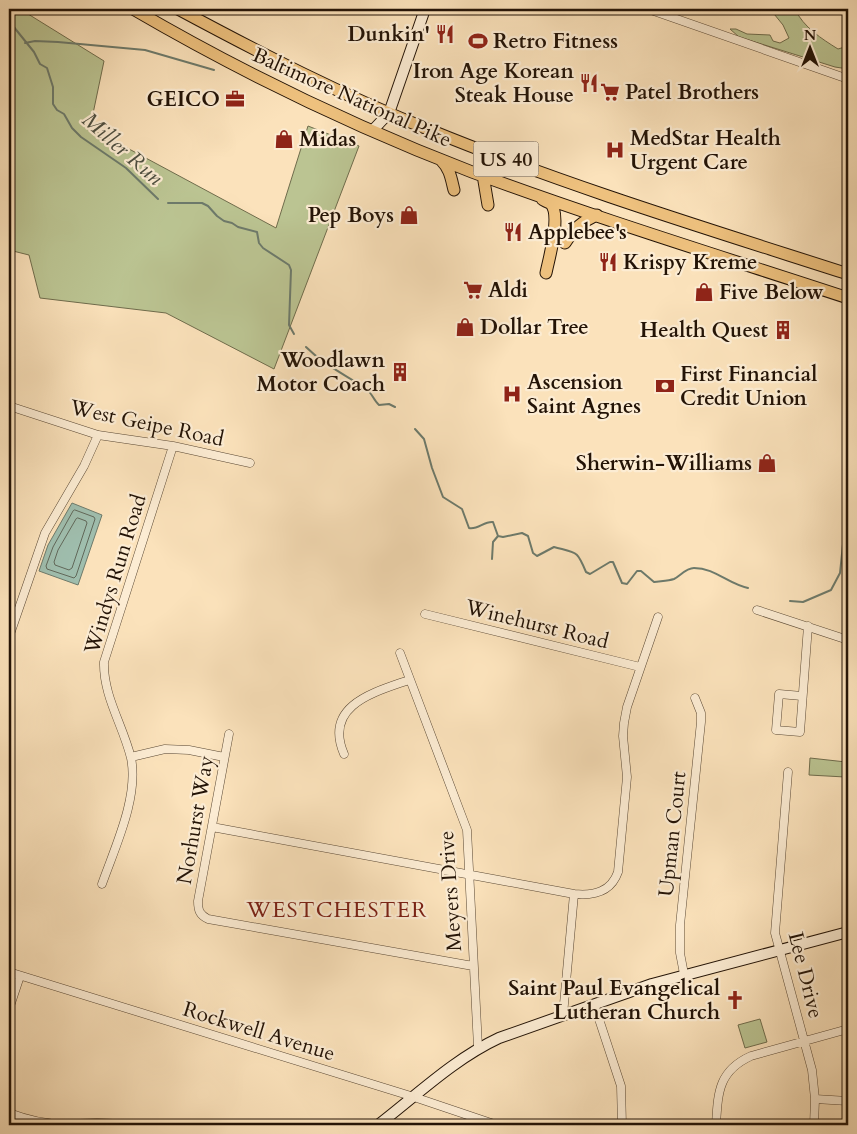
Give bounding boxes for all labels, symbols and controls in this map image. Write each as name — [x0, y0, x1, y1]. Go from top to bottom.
place label: Dunkin' — [347, 20, 430, 49]
north arrow — [784, 22, 834, 72]
restaurant icon: Dunkin' — [434, 23, 456, 45]
text: N — [804, 26, 816, 45]
place label: Retro Fitness — [493, 27, 618, 56]
sports icon: Retro Fitness — [467, 30, 489, 52]
street label: Baltimore National Pike — [248, 40, 456, 154]
place label: Iron Age Korean Steak House — [413, 57, 575, 110]
restaurant icon: Iron Age Korean Steak House — [578, 72, 600, 94]
place label: Patel Brothers — [625, 78, 759, 107]
supermarket icon: Patel Brothers — [599, 81, 621, 103]
place label: GEICO — [146, 85, 220, 114]
office icon: GEICO — [224, 88, 246, 110]
water label: Miller Run — [75, 105, 169, 192]
place label: MedStar Health Urgent Care — [630, 124, 781, 177]
place label: Midas — [299, 125, 356, 154]
shop icon: Midas — [273, 128, 295, 150]
hospital icon: MedStar Health Urgent Care — [604, 139, 626, 161]
road number: US 40 — [474, 142, 538, 176]
place label: Pep Boys — [308, 201, 394, 230]
shop icon: Pep Boys — [398, 204, 420, 226]
place label: Applebee's — [528, 218, 627, 247]
restaurant icon: Applebee's — [502, 221, 524, 243]
place label: Krispy Kreme — [623, 248, 757, 277]
restaurant icon: Krispy Kreme — [597, 251, 619, 273]
place label: Aldi — [488, 276, 528, 305]
place label: Five Below — [719, 278, 824, 307]
supermarket icon: Aldi — [462, 279, 484, 301]
shop icon: Five Below — [693, 281, 715, 303]
place label: Dollar Tree — [480, 313, 589, 342]
shop icon: Dollar Tree — [454, 316, 476, 338]
place label: Health Quest — [640, 316, 769, 345]
building icon: Health Quest — [772, 319, 794, 341]
place label: Woodlawn Motor Coach — [257, 346, 385, 399]
place label: First Financial Credit Union — [680, 360, 817, 413]
building icon: Woodlawn Motor Coach — [389, 361, 411, 383]
place label: Ascension Saint Agnes — [527, 368, 641, 421]
bank icon: First Financial Credit Union — [654, 375, 676, 397]
hospital icon: Ascension Saint Agnes — [501, 383, 523, 405]
street label: West Geipe Road — [66, 393, 227, 454]
place label: Sherwin-Williams — [576, 449, 752, 478]
shop icon: Sherwin-Williams — [756, 452, 778, 474]
street label: Windys Run Road — [77, 491, 154, 659]
street label: Winehurst Road — [461, 592, 612, 656]
street label: Norhurst Way — [170, 753, 221, 887]
street label: Upman Court — [651, 770, 694, 898]
street label: Meyers Drive — [432, 830, 469, 952]
district label: WESTCHESTER — [246, 895, 427, 925]
street label: Lee Drive — [781, 929, 830, 1021]
place label: Saint Paul Evangelical Lutheran Church — [508, 974, 720, 1027]
church icon: Saint Paul Evangelical Lutheran Church — [724, 989, 746, 1011]
street label: Rockwell Avenue — [179, 995, 338, 1068]

